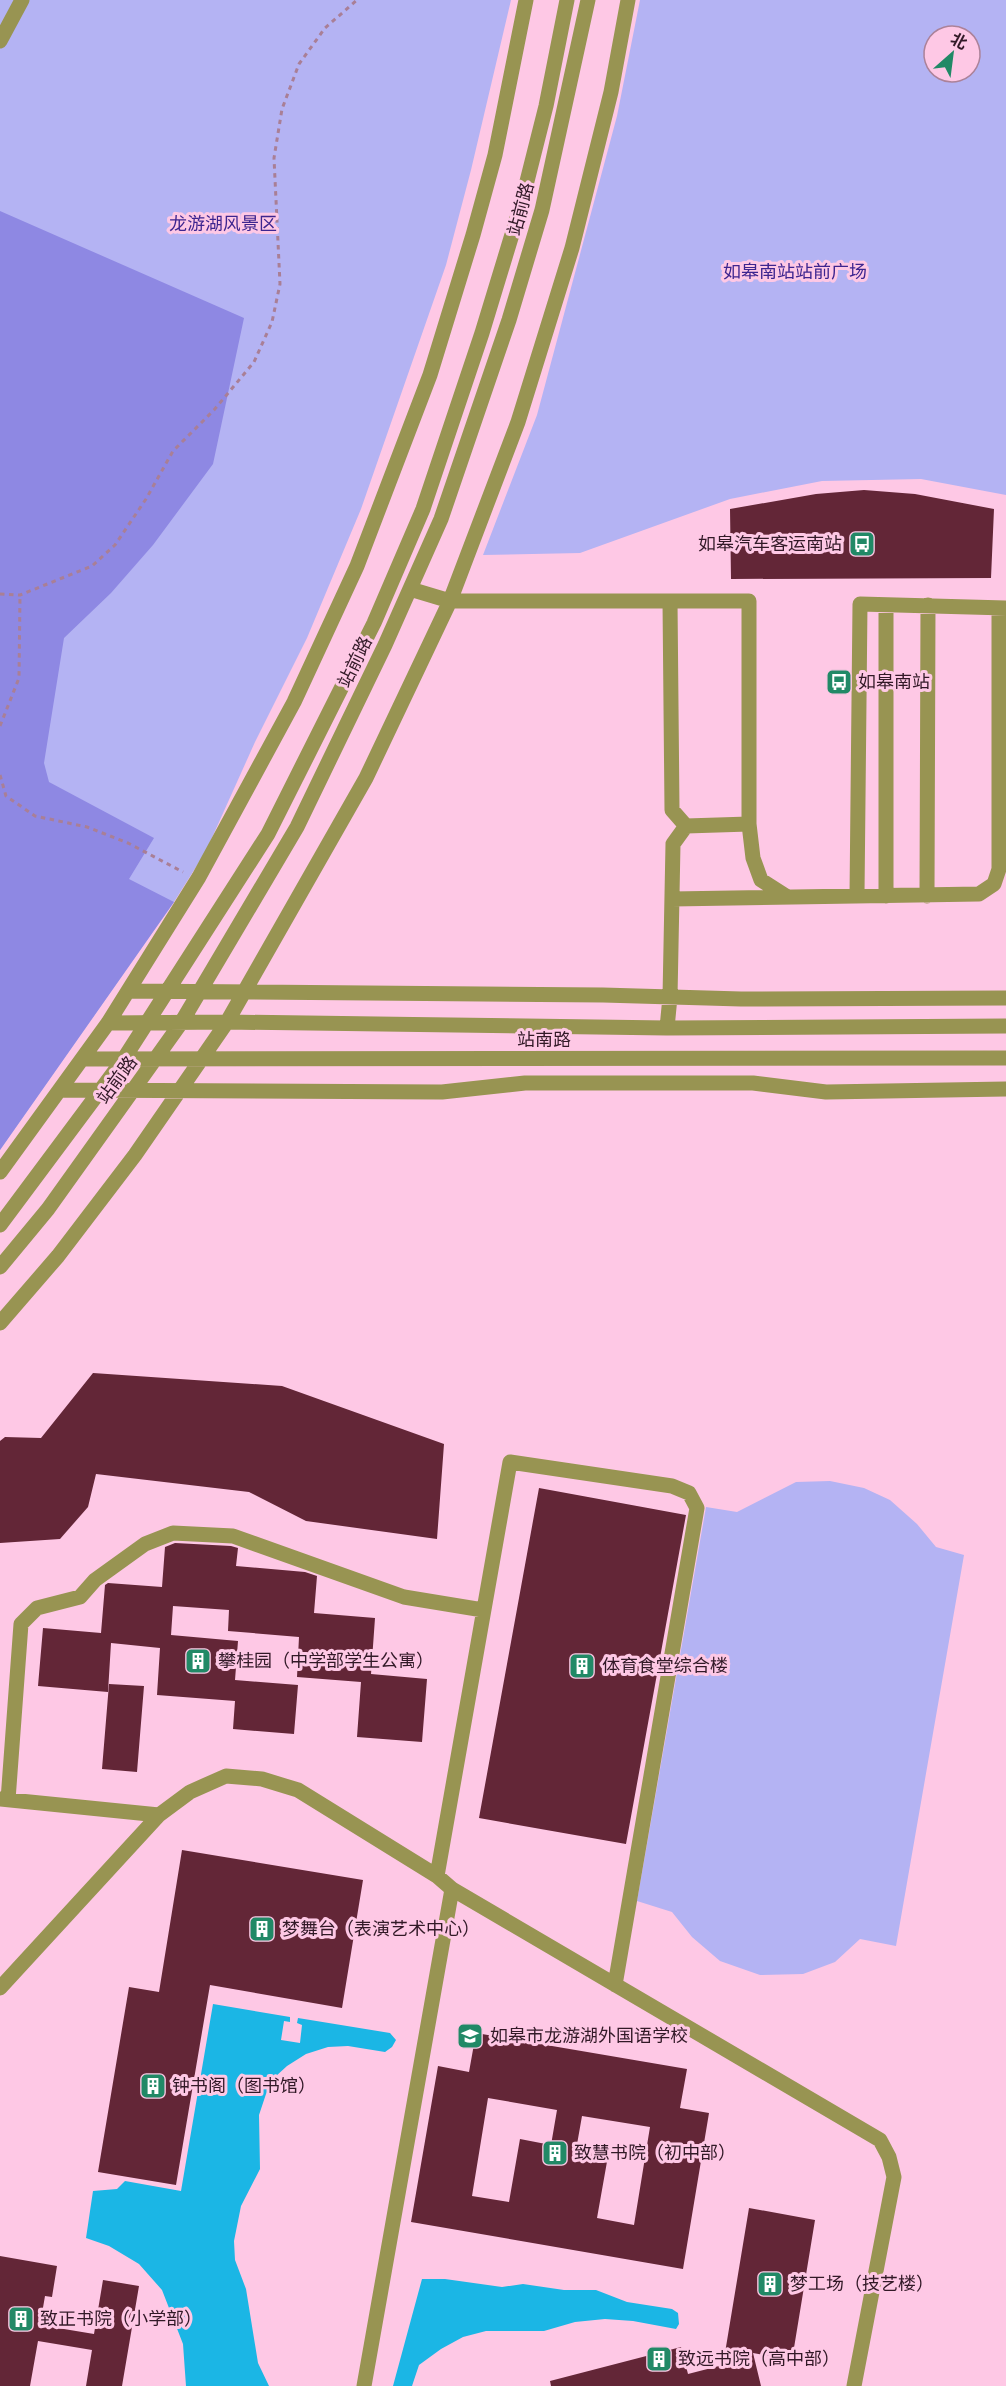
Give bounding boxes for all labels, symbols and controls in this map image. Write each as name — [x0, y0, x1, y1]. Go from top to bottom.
north arrow — [922, 24, 982, 84]
text: 北 — [947, 29, 970, 54]
street label: 站前路 — [503, 180, 539, 238]
park label: 龙游湖风景区 — [169, 213, 277, 235]
park label: 如皋南站站前广场 — [723, 261, 867, 283]
bus stop icon: 如皋汽车客运南站 — [847, 529, 877, 559]
place label: 如皋汽车客运南站 — [698, 533, 842, 555]
street label: 站前路 — [333, 633, 377, 691]
bus stop icon: 如皋南站 — [824, 667, 854, 697]
place label: 如皋南站 — [858, 671, 930, 693]
street label: 站南路 — [517, 1029, 571, 1051]
street label: 站前路 — [92, 1052, 142, 1108]
building icon: 攀桂园（中学部学生公寓） — [183, 1646, 213, 1676]
place label: 攀桂园（中学部学生公寓） — [218, 1650, 434, 1672]
building icon: 体育食堂综合楼 — [567, 1651, 597, 1681]
place label: 体育食堂综合楼 — [602, 1655, 728, 1677]
building icon: 梦舞台（表演艺术中心） — [247, 1914, 277, 1944]
place label: 梦舞台（表演艺术中心） — [282, 1918, 480, 1940]
school or university icon: 如皋市龙游湖外国语学校 — [455, 2021, 485, 2051]
place label: 如皋市龙游湖外国语学校 — [490, 2025, 688, 2047]
building icon: 钟书阁（图书馆） — [138, 2071, 168, 2101]
place label: 钟书阁（图书馆） — [172, 2075, 316, 2097]
building icon: 致慧书院（初中部） — [540, 2138, 570, 2168]
place label: 致慧书院（初中部） — [574, 2142, 736, 2164]
building icon: 梦工场（技艺楼） — [755, 2269, 785, 2299]
place label: 梦工场（技艺楼） — [790, 2273, 934, 2295]
building icon: 致正书院（小学部） — [6, 2304, 36, 2334]
place label: 致正书院（小学部） — [40, 2308, 202, 2330]
building icon: 致远书院（高中部） — [644, 2344, 674, 2374]
place label: 致远书院（高中部） — [678, 2348, 840, 2370]

